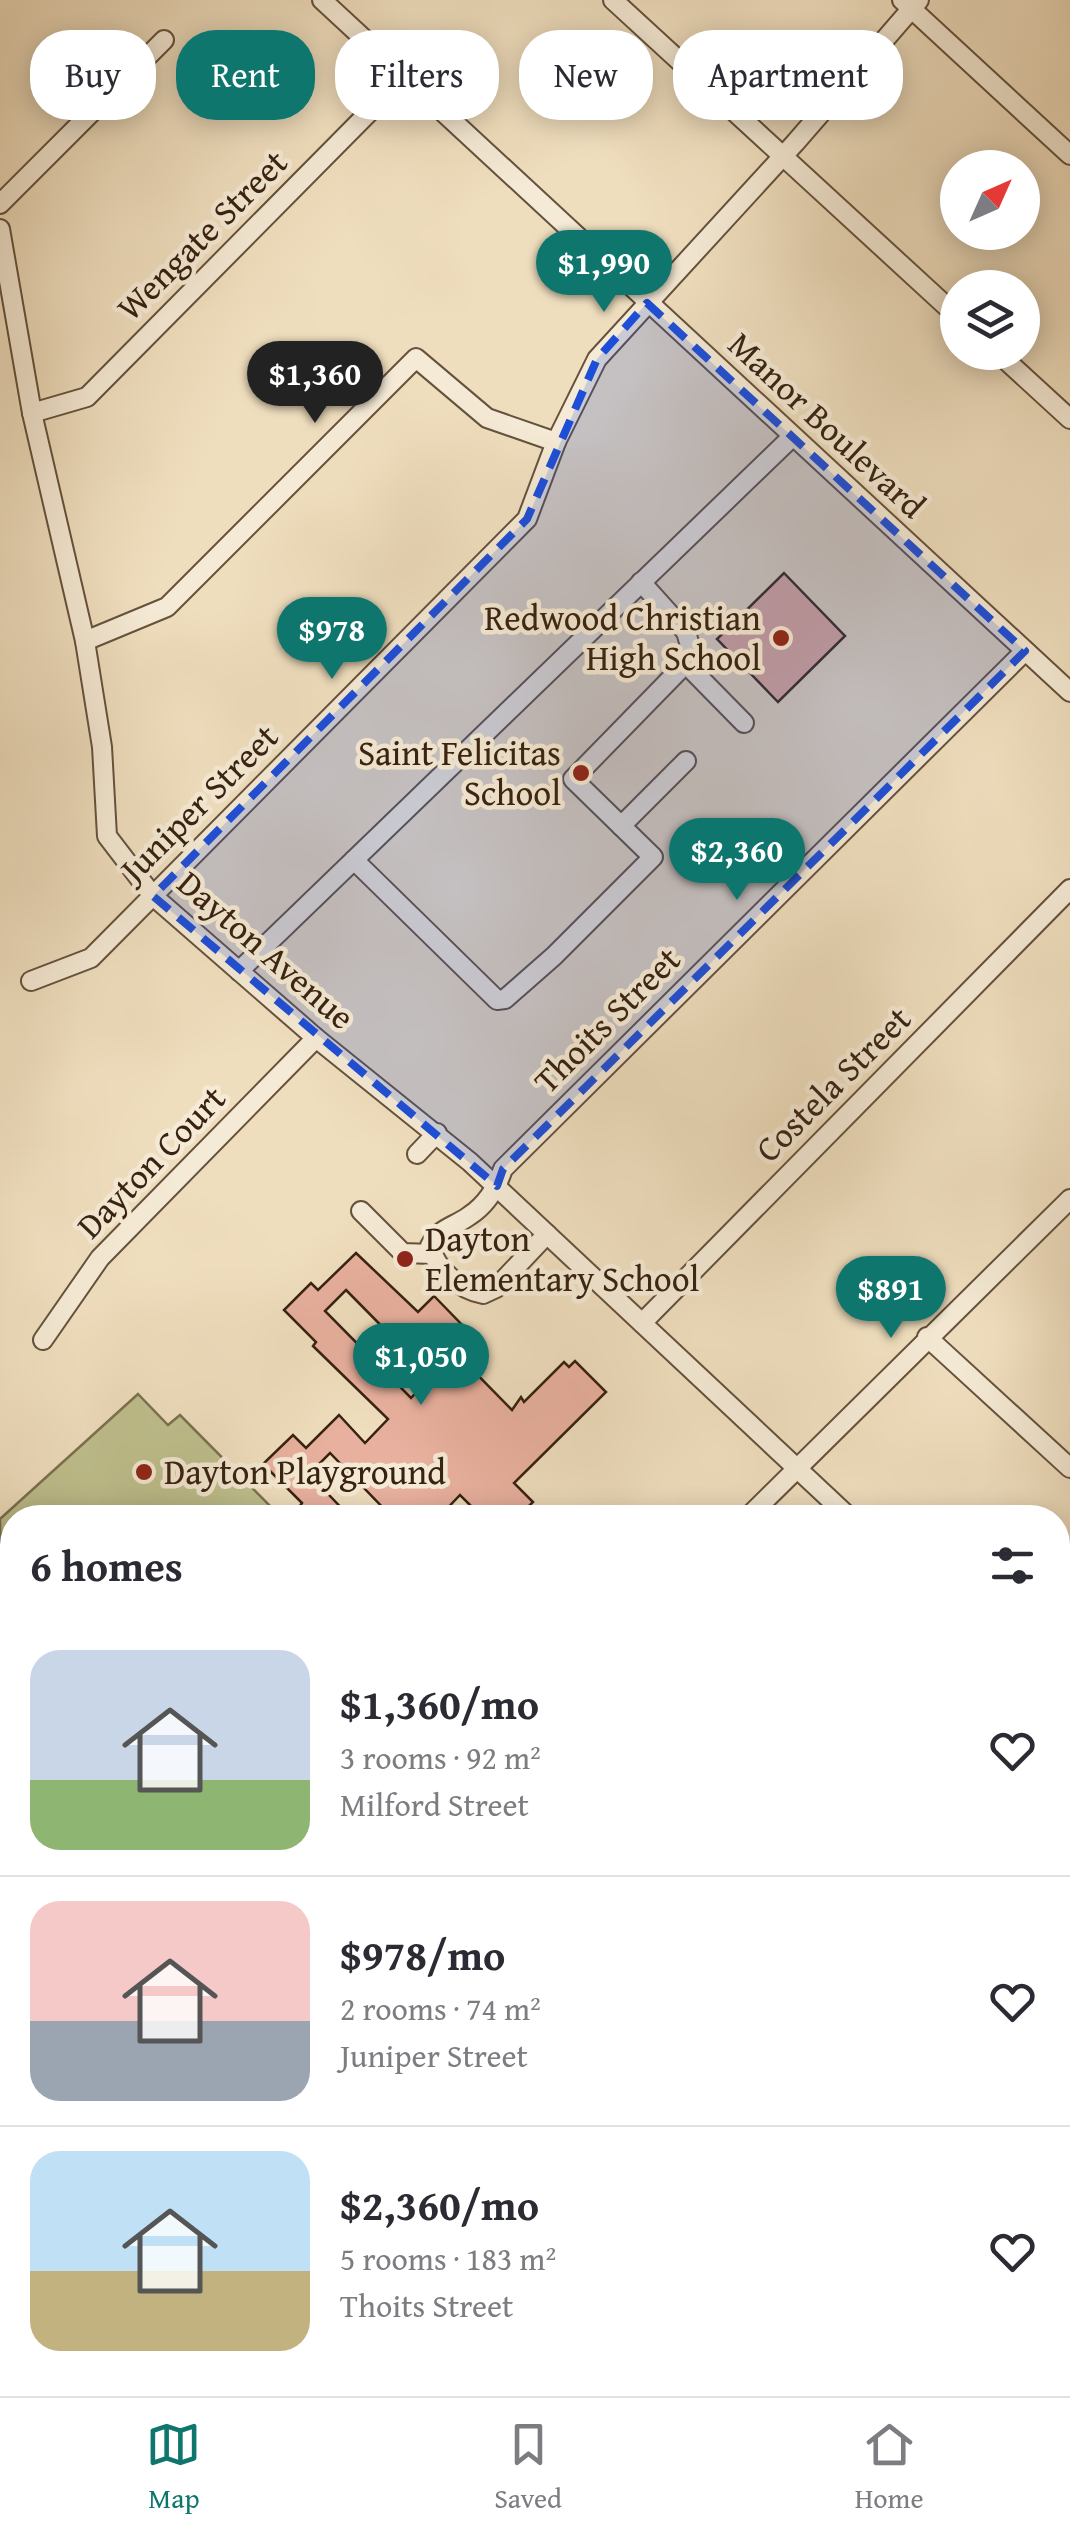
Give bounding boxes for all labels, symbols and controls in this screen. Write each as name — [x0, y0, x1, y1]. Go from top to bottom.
chip: Buy — [30, 30, 156, 120]
chip: Rent — [176, 30, 315, 120]
chip: Filters — [335, 30, 499, 120]
chip: New — [519, 30, 653, 120]
chip: Apartment — [673, 30, 903, 120]
street label: Wengate Street — [105, 138, 299, 332]
north arrow — [940, 150, 1040, 250]
map controls — [940, 150, 1040, 370]
pin: $1,990 — [523, 230, 685, 315]
text: $1,990 — [558, 239, 650, 286]
button: layers — [940, 270, 1040, 370]
street label: Manor Boulevard — [717, 319, 938, 530]
pin: $1,360 — [234, 341, 396, 426]
text: $1,360 — [269, 350, 361, 397]
place label: Redwood Christian High School — [484, 592, 761, 683]
pin: $978 — [273, 597, 391, 682]
text: $978 — [299, 606, 365, 653]
marker: Redwood Christian High School — [770, 627, 792, 649]
street label: Juniper Street — [105, 712, 289, 896]
place label: Saint Felicitas School — [358, 727, 561, 818]
marker: Saint Felicitas School — [570, 762, 592, 784]
pin: $2,360 — [656, 818, 818, 903]
text: $2,360 — [691, 827, 783, 874]
street label: Dayton Avenue — [166, 858, 366, 1041]
street label: Thoits Street — [522, 935, 692, 1105]
street label: Costela Street — [743, 994, 922, 1173]
street label: Dayton Court — [64, 1074, 237, 1250]
place label: Dayton Elementary School — [425, 1213, 700, 1304]
marker: Dayton Elementary School — [394, 1248, 416, 1270]
pin: $891 — [832, 1256, 950, 1341]
text: $891 — [858, 1265, 924, 1312]
pin: $1,050 — [340, 1323, 502, 1408]
text: $1,050 — [375, 1332, 467, 1379]
place label: Dayton Playground — [164, 1446, 446, 1497]
marker: Dayton Playground — [133, 1461, 155, 1483]
text: 6 homes — [30, 1535, 183, 1596]
icon: filters — [985, 1538, 1040, 1593]
text: $1,360/mo — [340, 1673, 539, 1734]
icon: home — [110, 1690, 230, 1810]
icon: heart — [985, 1723, 1040, 1778]
text: 3 rooms · 92 m² — [340, 1734, 541, 1781]
text: Milford Street — [340, 1781, 529, 1828]
text: $978/mo — [340, 1924, 505, 1985]
icon: home — [110, 1941, 230, 2061]
icon: heart — [985, 1974, 1040, 2029]
text: 2 rooms · 74 m² — [340, 1985, 541, 2032]
text: Juniper Street — [340, 2032, 528, 2079]
text: $2,360/mo — [340, 2174, 539, 2235]
icon: home — [110, 2191, 230, 2311]
icon: heart — [985, 2224, 1040, 2279]
text: 5 rooms · 183 m² — [340, 2235, 556, 2282]
text: Thoits Street — [340, 2282, 513, 2329]
tab: Map — [146, 2417, 201, 2518]
tab: Saved — [494, 2417, 562, 2518]
tab: Home — [855, 2417, 924, 2518]

